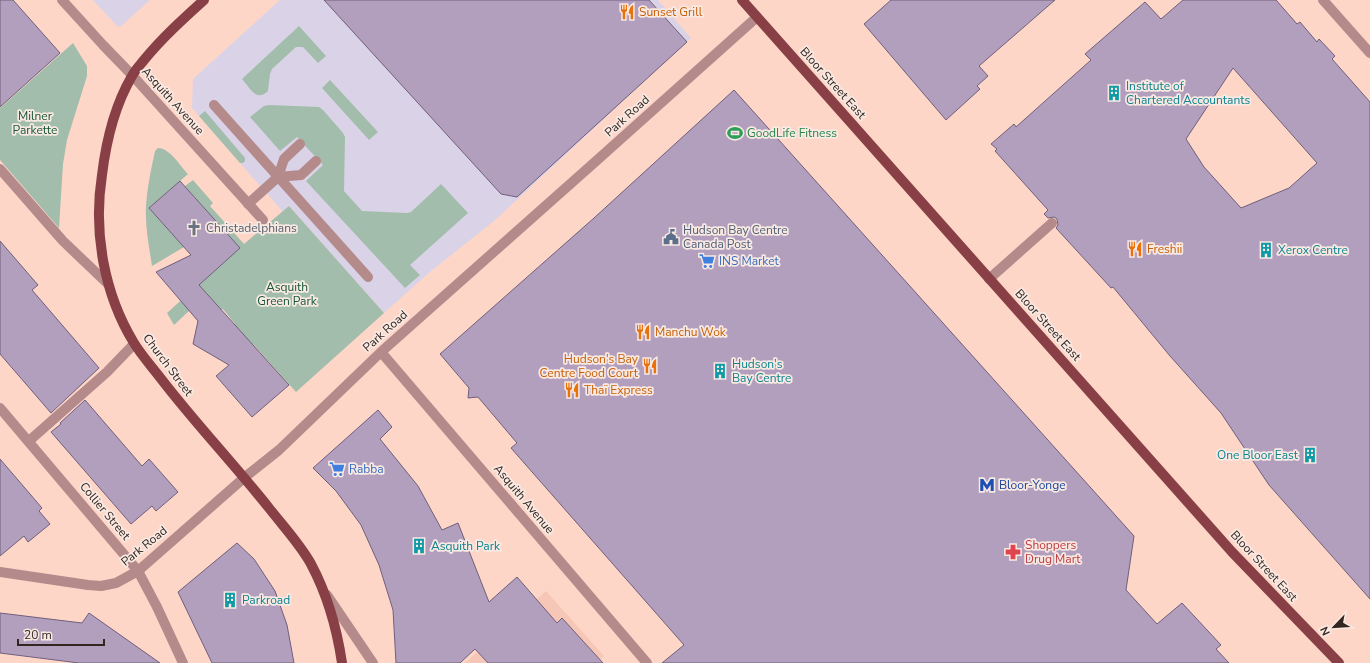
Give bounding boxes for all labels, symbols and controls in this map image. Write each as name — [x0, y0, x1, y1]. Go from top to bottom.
restaurant icon: Sunset Grill — [618, 3, 636, 21]
place label: Sunset Grill — [639, 4, 703, 20]
street label: Bloor Street East — [796, 44, 870, 123]
street label: Asquith Avenue — [138, 64, 208, 138]
place label: Institute of Chartered Accountants — [1126, 78, 1250, 108]
building icon: Institute of Chartered Accountants — [1105, 84, 1123, 102]
street label: Park Road — [601, 92, 653, 140]
park label: Milner Parkette — [13, 108, 57, 138]
sports icon: GoodLife Fitness — [726, 124, 744, 142]
place label: GoodLife Fitness — [747, 125, 837, 141]
church icon: Christadelphians — [185, 219, 203, 237]
place label: Christadelphians — [206, 220, 297, 236]
place label: Hudson Bay Centre Canada Post — [683, 222, 788, 252]
public building icon: Hudson Bay Centre Canada Post — [662, 228, 680, 246]
restaurant icon: Freshii — [1126, 240, 1144, 258]
place label: Freshii — [1147, 241, 1182, 257]
building icon: Xerox Centre — [1257, 241, 1275, 259]
place label: Xerox Centre — [1278, 242, 1348, 258]
supermarket icon: INS Market — [698, 252, 716, 270]
place label: INS Market — [719, 253, 780, 269]
park label: Asquith Green Park — [257, 279, 318, 309]
street label: Bloor Street East — [1011, 286, 1085, 365]
street label: Park Road — [359, 307, 411, 355]
restaurant icon: Manchu Wok — [634, 323, 652, 341]
place label: Manchu Wok — [655, 324, 727, 340]
street label: Church Street — [139, 331, 197, 400]
place label: Hudson's Bay Centre Food Court — [540, 351, 639, 381]
place label: Hudson's Bay Centre — [732, 356, 791, 386]
restaurant icon: Hudson's Bay Centre Food Court — [641, 357, 659, 375]
building icon: Hudson's Bay Centre — [711, 362, 729, 380]
restaurant icon: Thaï Express — [563, 381, 581, 399]
place label: Thaï Express — [584, 382, 653, 398]
building icon: One Bloor East — [1301, 446, 1319, 464]
place label: One Bloor East — [1217, 447, 1299, 463]
supermarket icon: Rabba — [328, 460, 346, 478]
place label: Rabba — [349, 461, 384, 477]
street label: Asquith Avenue — [490, 461, 558, 537]
metro station icon: Bloor-Yonge — [978, 476, 996, 494]
place label: Bloor-Yonge — [999, 477, 1066, 493]
street label: Collier Street — [76, 479, 134, 544]
street label: Park Road — [118, 522, 170, 570]
street label: Bloor Street East — [1227, 527, 1302, 605]
building icon: Asquith Park — [410, 537, 428, 555]
place label: Shoppers Drug Mart — [1025, 537, 1081, 567]
place label: Asquith Park — [431, 538, 501, 554]
pharmacy icon: Shoppers Drug Mart — [1004, 543, 1022, 561]
building icon: Parkroad — [221, 591, 239, 609]
place label: Parkroad — [242, 592, 290, 608]
north arrow — [1314, 607, 1354, 647]
scale bar — [18, 621, 104, 647]
text: N — [1317, 624, 1334, 638]
text: 20 m — [24, 627, 52, 643]

